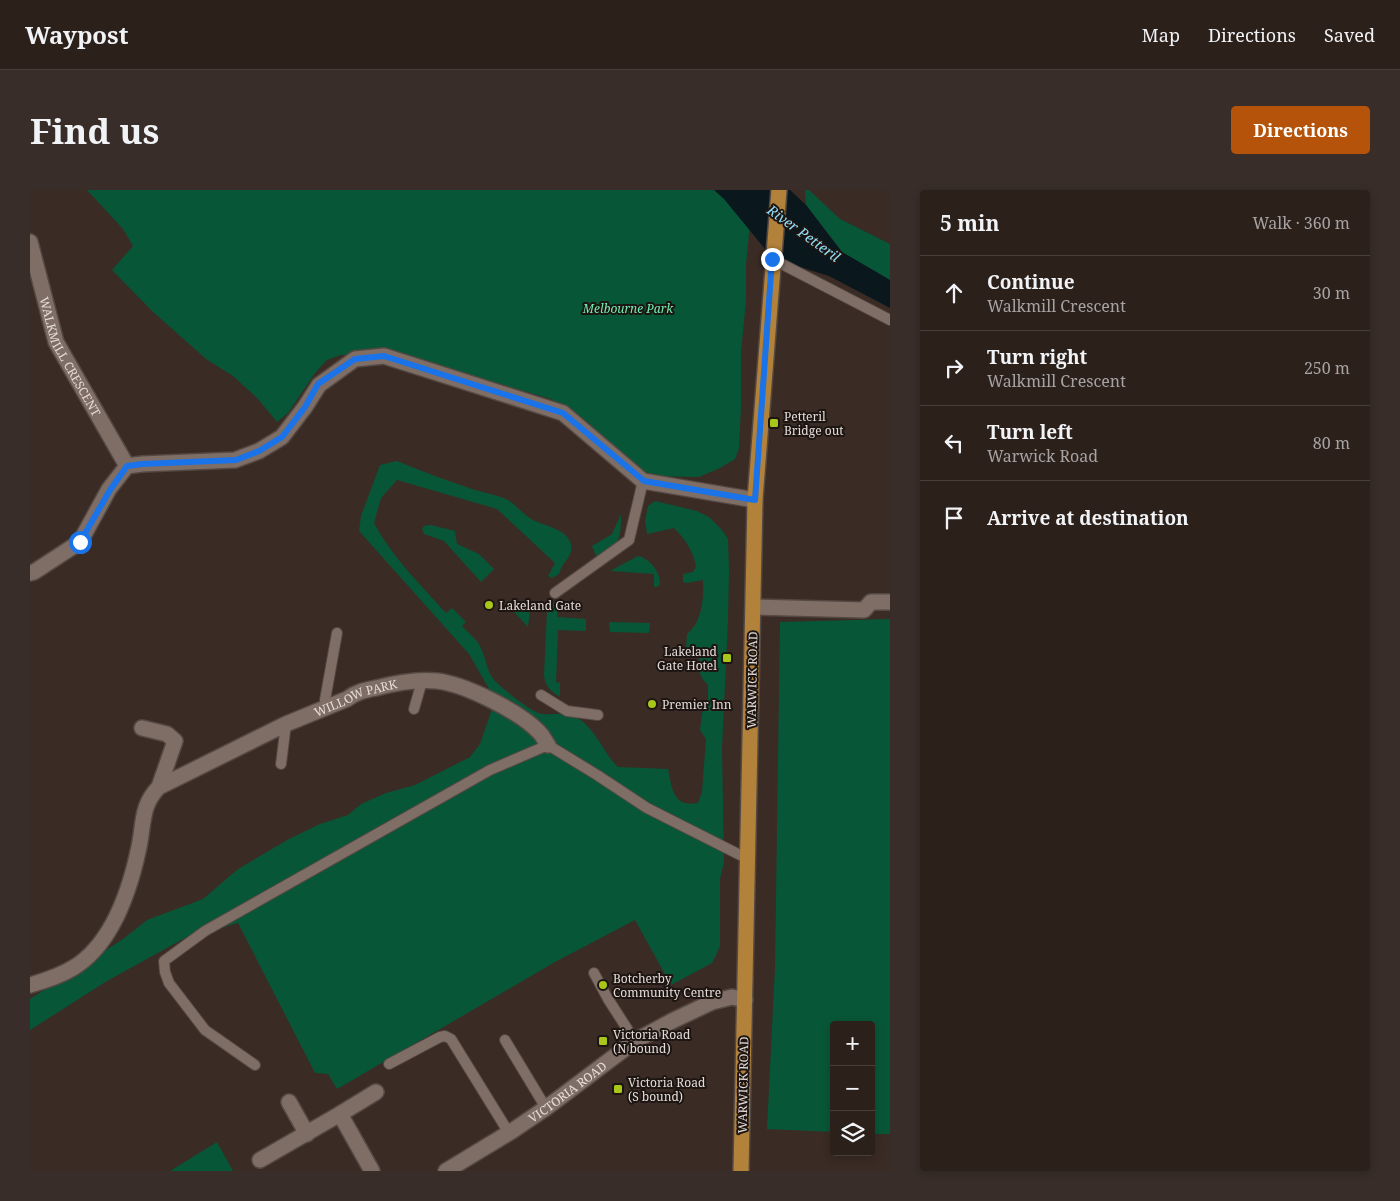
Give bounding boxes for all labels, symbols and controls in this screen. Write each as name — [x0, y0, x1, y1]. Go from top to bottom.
text: Waypost — [25, 18, 128, 51]
text: Map — [1142, 23, 1180, 47]
text: Directions — [1208, 23, 1296, 47]
text: Saved — [1324, 23, 1375, 47]
button: Directions — [1231, 106, 1370, 154]
text: Find us — [30, 107, 159, 154]
water label: River Petteril — [763, 199, 845, 266]
text: 5 min — [940, 209, 999, 237]
text: Walk · 360 m — [1253, 212, 1350, 234]
route end — [761, 248, 784, 271]
text: Continue — [987, 269, 1075, 295]
icon: ahead — [940, 279, 968, 307]
text: 30 m — [1313, 282, 1350, 304]
street label: WALKMILL CRESCENT — [36, 295, 105, 420]
text: Walkmill Crescent — [987, 295, 1126, 317]
park label: Melbourne Park — [582, 300, 674, 317]
text: Turn right — [987, 344, 1087, 370]
icon: right — [940, 354, 968, 382]
text: 250 m — [1304, 357, 1350, 379]
text: Walkmill Crescent — [987, 370, 1126, 392]
place label: Petteril Bridge out — [784, 408, 843, 439]
marker: Petteril Bridge out — [768, 417, 780, 429]
text: Turn left — [987, 419, 1073, 445]
icon: left — [940, 429, 968, 457]
text: 80 m — [1313, 432, 1350, 454]
text: Warwick Road — [987, 445, 1098, 467]
icon: arrive — [940, 504, 968, 532]
text: Arrive at destination — [987, 505, 1189, 531]
route start — [69, 531, 92, 554]
place label: Lakeland Gate — [499, 597, 581, 614]
marker: Lakeland Gate — [483, 599, 495, 611]
street label: WARWICK ROAD — [743, 631, 761, 729]
place label: Lakeland Gate Hotel — [657, 643, 718, 674]
marker: Lakeland Gate Hotel — [721, 652, 733, 664]
street label: WILLOW PARK — [311, 675, 399, 720]
place label: Premier Inn — [662, 696, 732, 713]
marker: Premier Inn — [646, 698, 658, 710]
place label: Botcherby Community Centre — [613, 970, 721, 1001]
marker: Botcherby Community Centre — [597, 979, 609, 991]
map controls — [830, 1021, 875, 1156]
button: + — [830, 1021, 875, 1066]
place label: Victoria Road (N bound) — [613, 1026, 691, 1057]
marker: Victoria Road (N bound) — [597, 1035, 609, 1047]
street label: WARWICK ROAD — [734, 1036, 752, 1134]
street label: VICTORIA ROAD — [525, 1057, 610, 1126]
button: − — [830, 1066, 875, 1111]
place label: Victoria Road (S bound) — [628, 1074, 706, 1105]
marker: Victoria Road (S bound) — [612, 1083, 624, 1095]
button: layers — [830, 1111, 875, 1156]

